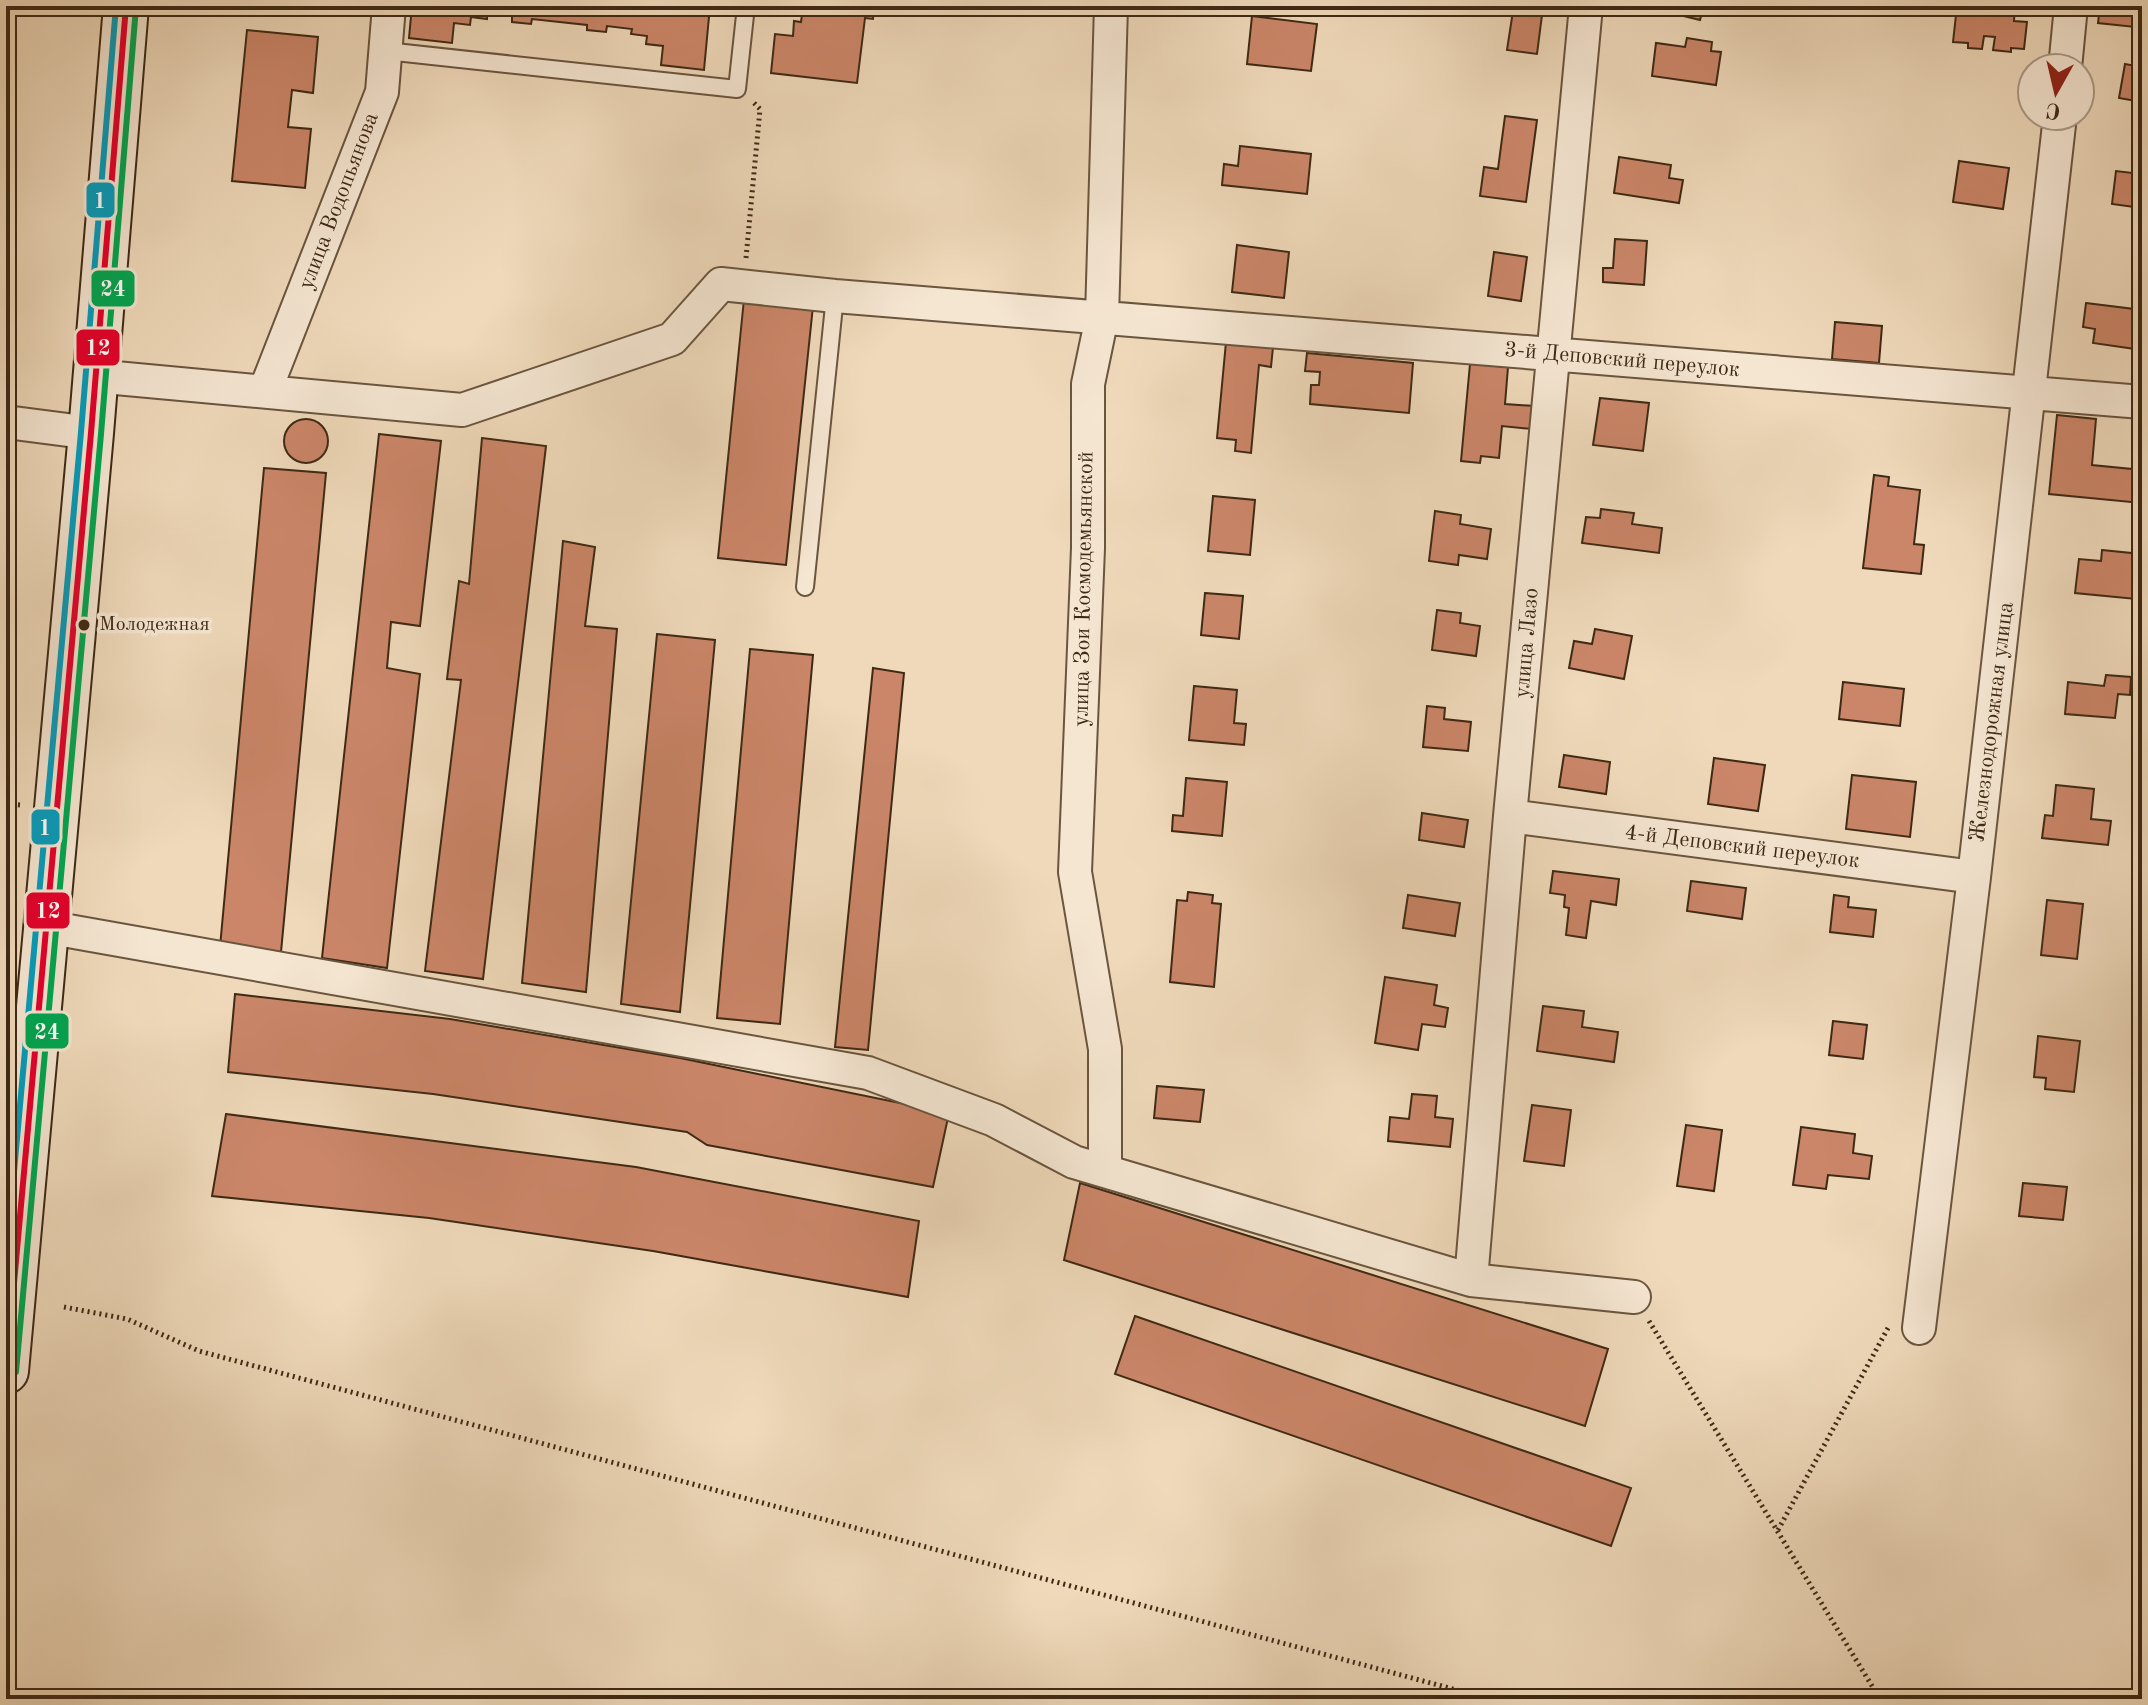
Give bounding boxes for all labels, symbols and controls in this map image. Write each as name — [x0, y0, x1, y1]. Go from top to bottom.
north arrow — [2016, 52, 2096, 132]
text: С — [2045, 98, 2062, 122]
street label: улица Водопьянова — [295, 109, 383, 293]
line badge: 1 — [85, 181, 116, 219]
text: 1 — [94, 191, 106, 213]
line badge: 24 — [90, 269, 136, 308]
text: 24 — [100, 279, 126, 301]
line badge: 12 — [75, 328, 121, 367]
text: 12 — [85, 338, 111, 360]
street label: 3-й Деповский переулок — [1503, 339, 1741, 381]
street label: улица Зои Космодемьянской — [1071, 451, 1097, 727]
street label: улица Лазо — [1511, 587, 1543, 699]
street label: Железнодорожная улица — [1966, 600, 2018, 843]
place label: Молодежная — [99, 615, 210, 635]
marker: Молодежная — [76, 617, 92, 633]
line badge: 1 — [30, 808, 61, 846]
text: 1 — [39, 818, 51, 840]
street label: 4-й Деповский переулок — [1623, 822, 1861, 872]
line badge: 12 — [25, 891, 71, 930]
text: 12 — [35, 901, 61, 923]
line badge: 24 — [24, 1012, 70, 1050]
text: 24 — [34, 1022, 60, 1044]

